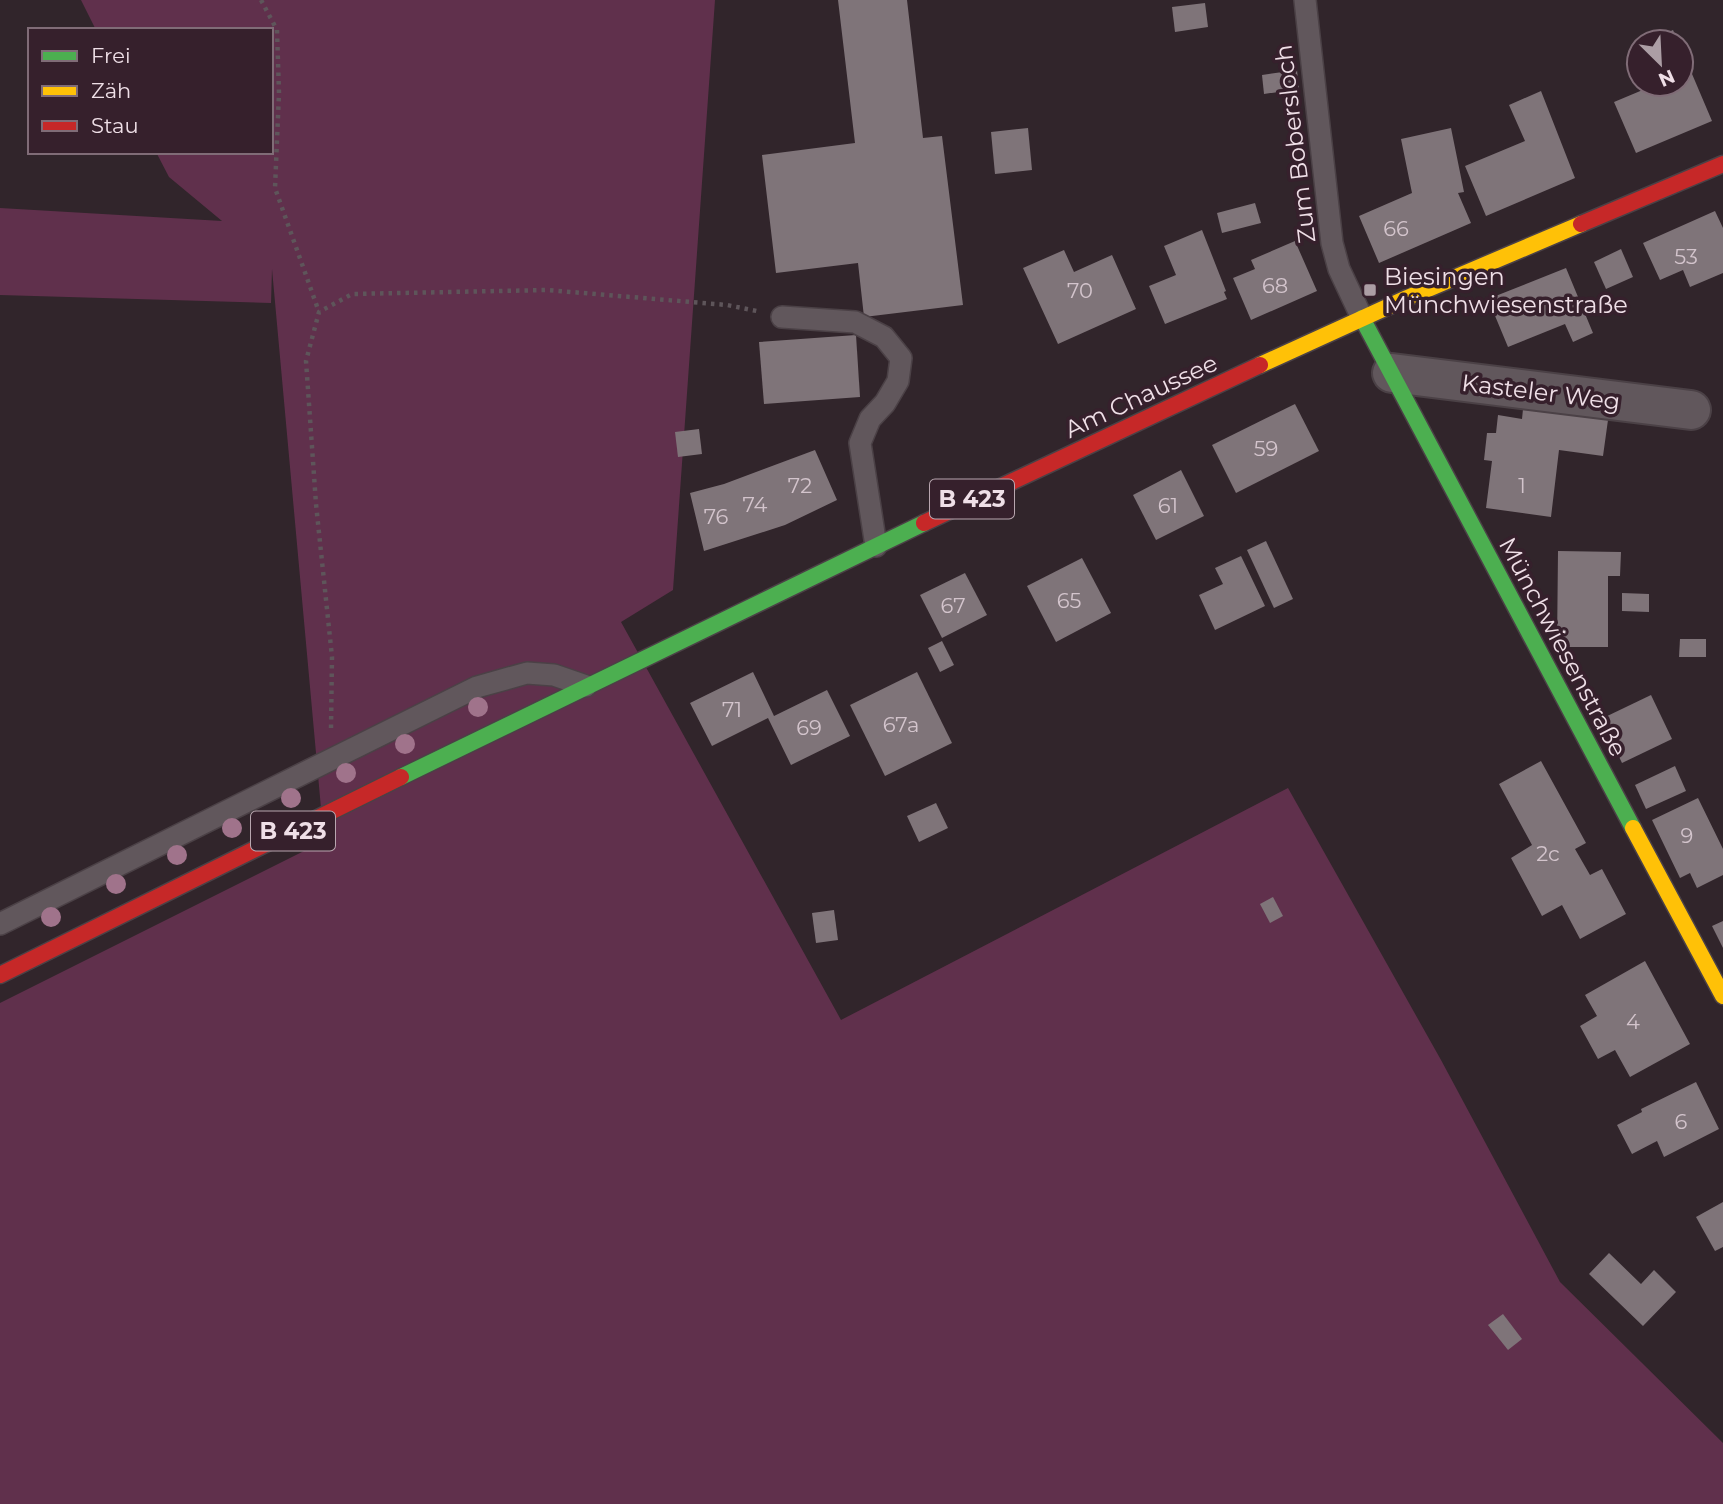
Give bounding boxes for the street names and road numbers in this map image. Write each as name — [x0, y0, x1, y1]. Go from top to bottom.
street label: Zum Bobersloch — [1268, 43, 1322, 245]
street label: Am Chaussee — [1060, 348, 1222, 444]
street label: Kasteler Weg — [1460, 368, 1622, 416]
road number: B 423 — [930, 480, 1014, 519]
street label: Münchwiesenstraße — [1493, 533, 1633, 761]
road number: B 423 — [251, 811, 335, 850]

